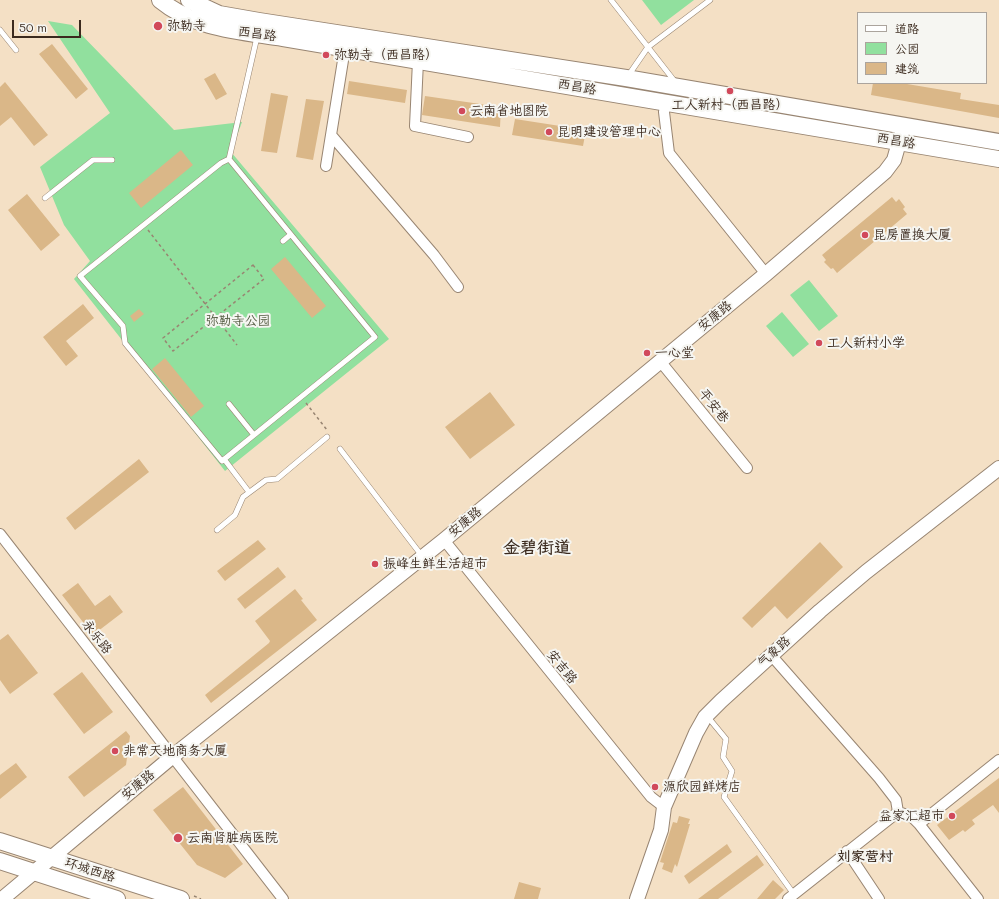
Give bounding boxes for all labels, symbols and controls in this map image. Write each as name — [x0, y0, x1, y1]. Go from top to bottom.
scale bar — [14, 12, 83, 38]
legend — [857, 12, 987, 84]
place label: 弥勒寺 — [167, 18, 206, 34]
text: 50 m — [19, 19, 47, 35]
marker: 弥勒寺 — [152, 20, 164, 32]
text: 道路 — [895, 20, 919, 36]
street label: 西昌路 — [237, 24, 277, 44]
text: 公园 — [895, 40, 919, 56]
place label: 弥勒寺（西昌路） — [334, 47, 438, 63]
marker: 弥勒寺（西昌路） — [321, 50, 331, 60]
text: 建筑 — [895, 60, 919, 76]
street label: 西昌路 — [556, 76, 598, 98]
marker: 工人新村（西昌路） — [725, 86, 735, 96]
place label: 工人新村（西昌路） — [672, 97, 788, 113]
place label: 云南省地图院 — [470, 103, 548, 119]
marker: 云南省地图院 — [457, 106, 467, 116]
place label: 昆明建设管理中心 — [557, 124, 661, 140]
marker: 昆明建设管理中心 — [544, 127, 554, 137]
street label: 西昌路 — [875, 130, 917, 152]
place label: 昆房置换大厦 — [873, 227, 951, 243]
marker: 昆房置换大厦 — [860, 230, 870, 240]
street label: 安康路 — [695, 298, 735, 334]
park label: 弥勒寺公园 — [206, 313, 270, 329]
place label: 工人新村小学 — [827, 335, 905, 351]
marker: 工人新村小学 — [814, 338, 824, 348]
place label: 一心堂 — [655, 345, 694, 361]
marker: 一心堂 — [642, 348, 652, 358]
street label: 平安巷 — [696, 386, 732, 426]
street label: 安康路 — [445, 503, 485, 541]
district label: 金碧街道 — [503, 538, 571, 558]
place label: 振峰生鲜生活超市 — [383, 556, 487, 572]
marker: 振峰生鲜生活超市 — [370, 559, 380, 569]
street label: 永乐路 — [79, 617, 115, 657]
street label: 气象路 — [754, 633, 794, 671]
street label: 安吉路 — [544, 647, 580, 687]
place label: 非常天地商务大厦 — [123, 743, 227, 759]
marker: 非常天地商务大厦 — [110, 746, 120, 756]
street label: 安康路 — [118, 766, 158, 804]
place label: 源欣园鲜烤店 — [663, 779, 741, 795]
marker: 源欣园鲜烤店 — [650, 782, 660, 792]
place label: 益家汇超市 — [879, 808, 944, 824]
marker: 益家汇超市 — [947, 811, 957, 821]
place label: 云南肾脏病医院 — [187, 830, 278, 846]
marker: 云南肾脏病医院 — [172, 832, 184, 844]
district label: 刘家营村 — [837, 849, 893, 865]
street label: 环城西路 — [63, 855, 117, 885]

